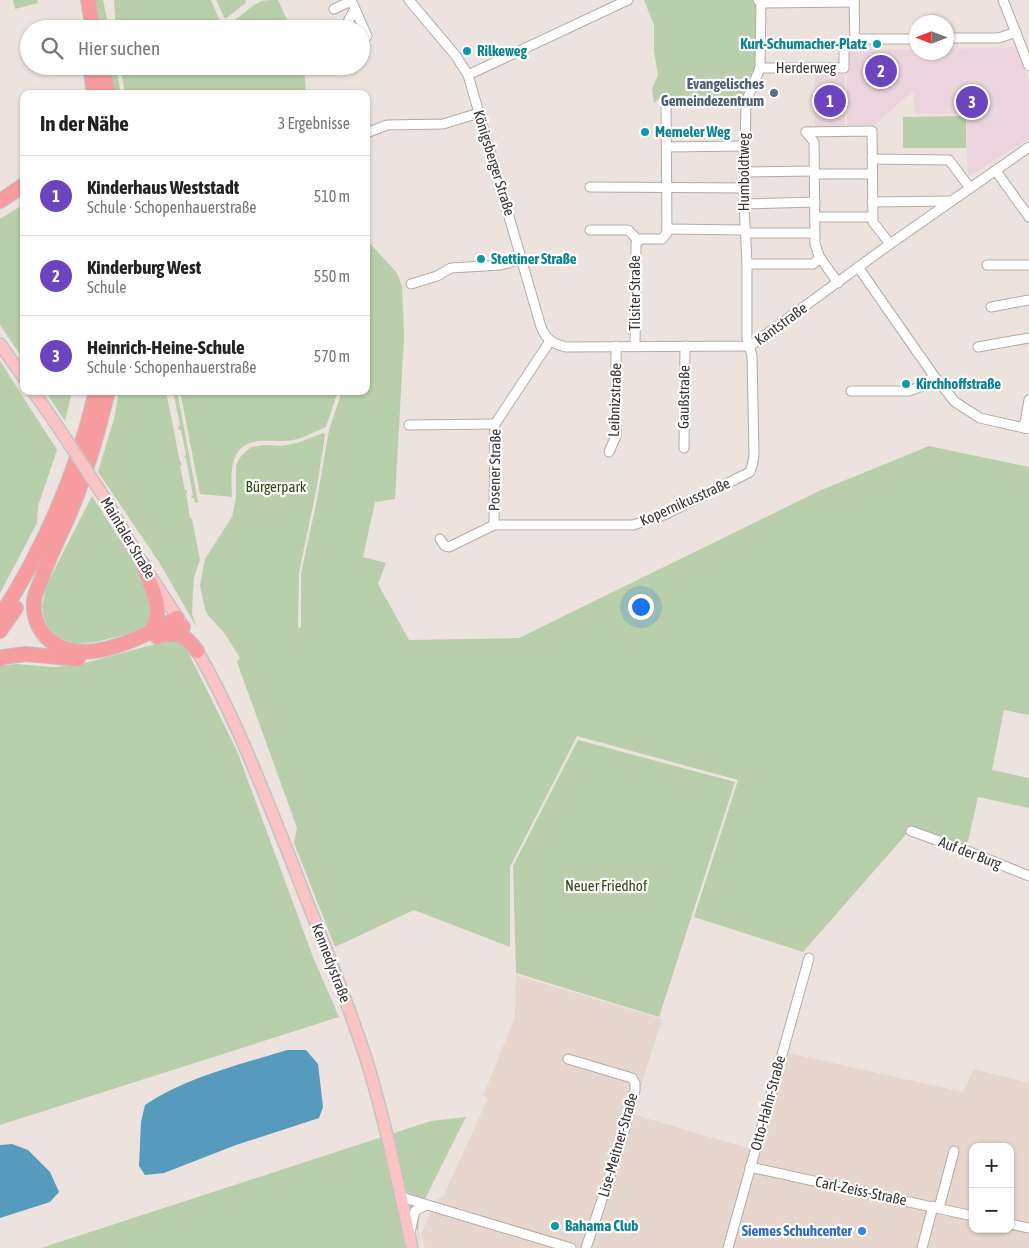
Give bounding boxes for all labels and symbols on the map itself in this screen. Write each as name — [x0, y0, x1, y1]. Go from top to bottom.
north arrow — [909, 15, 954, 60]
place label: Kurt-Schumacher-Platz — [740, 35, 868, 52]
marker: Kurt-Schumacher-Platz — [871, 38, 883, 50]
place label: Rilkeweg — [477, 42, 528, 59]
marker: Rilkeweg — [461, 45, 473, 57]
pin: 2 — [865, 52, 897, 90]
street label: Herderweg — [776, 59, 837, 76]
place label: Evangelisches Gemeindezentrum — [661, 75, 765, 109]
pin: 1 — [814, 82, 846, 120]
pin: 3 — [956, 83, 988, 121]
marker: Evangelisches Gemeindezentrum — [768, 87, 780, 99]
street label: Königsberger Straße — [470, 108, 519, 218]
place label: Memeler Weg — [655, 123, 731, 140]
marker: Memeler Weg — [639, 126, 651, 138]
street label: Humboldtweg — [735, 132, 752, 211]
place label: Stettiner Straße — [491, 250, 577, 267]
marker: Stettiner Straße — [475, 253, 487, 265]
street label: Tilsiter Straße — [626, 255, 643, 331]
street label: Kantstraße — [751, 299, 810, 348]
street label: Leibnizstraße — [605, 363, 624, 437]
street label: Gaußstraße — [674, 365, 693, 429]
place label: Kirchhoffstraße — [916, 375, 1001, 392]
marker: Kirchhoffstraße — [900, 378, 912, 390]
street label: Posener Straße — [485, 428, 504, 511]
street label: Kopernikusstraße — [637, 474, 733, 529]
park label: Bürgerpark — [246, 478, 307, 495]
street label: Maintaler Straße — [98, 494, 159, 582]
your location — [628, 594, 654, 620]
street label: Auf der Burg — [936, 833, 1005, 872]
park label: Neuer Friedhof — [565, 877, 647, 894]
street label: Kennedystraße — [309, 921, 354, 1005]
street label: Otto-Hahn-Straße — [747, 1053, 788, 1152]
street label: Lise-Meitner-Straße — [595, 1091, 641, 1199]
street label: Carl-Zeiss-Straße — [814, 1173, 908, 1209]
place label: Bahama Club — [565, 1217, 638, 1234]
marker: Bahama Club — [549, 1220, 561, 1232]
place label: Siemes Schuhcenter — [742, 1222, 853, 1239]
marker: Siemes Schuhcenter — [856, 1225, 868, 1237]

